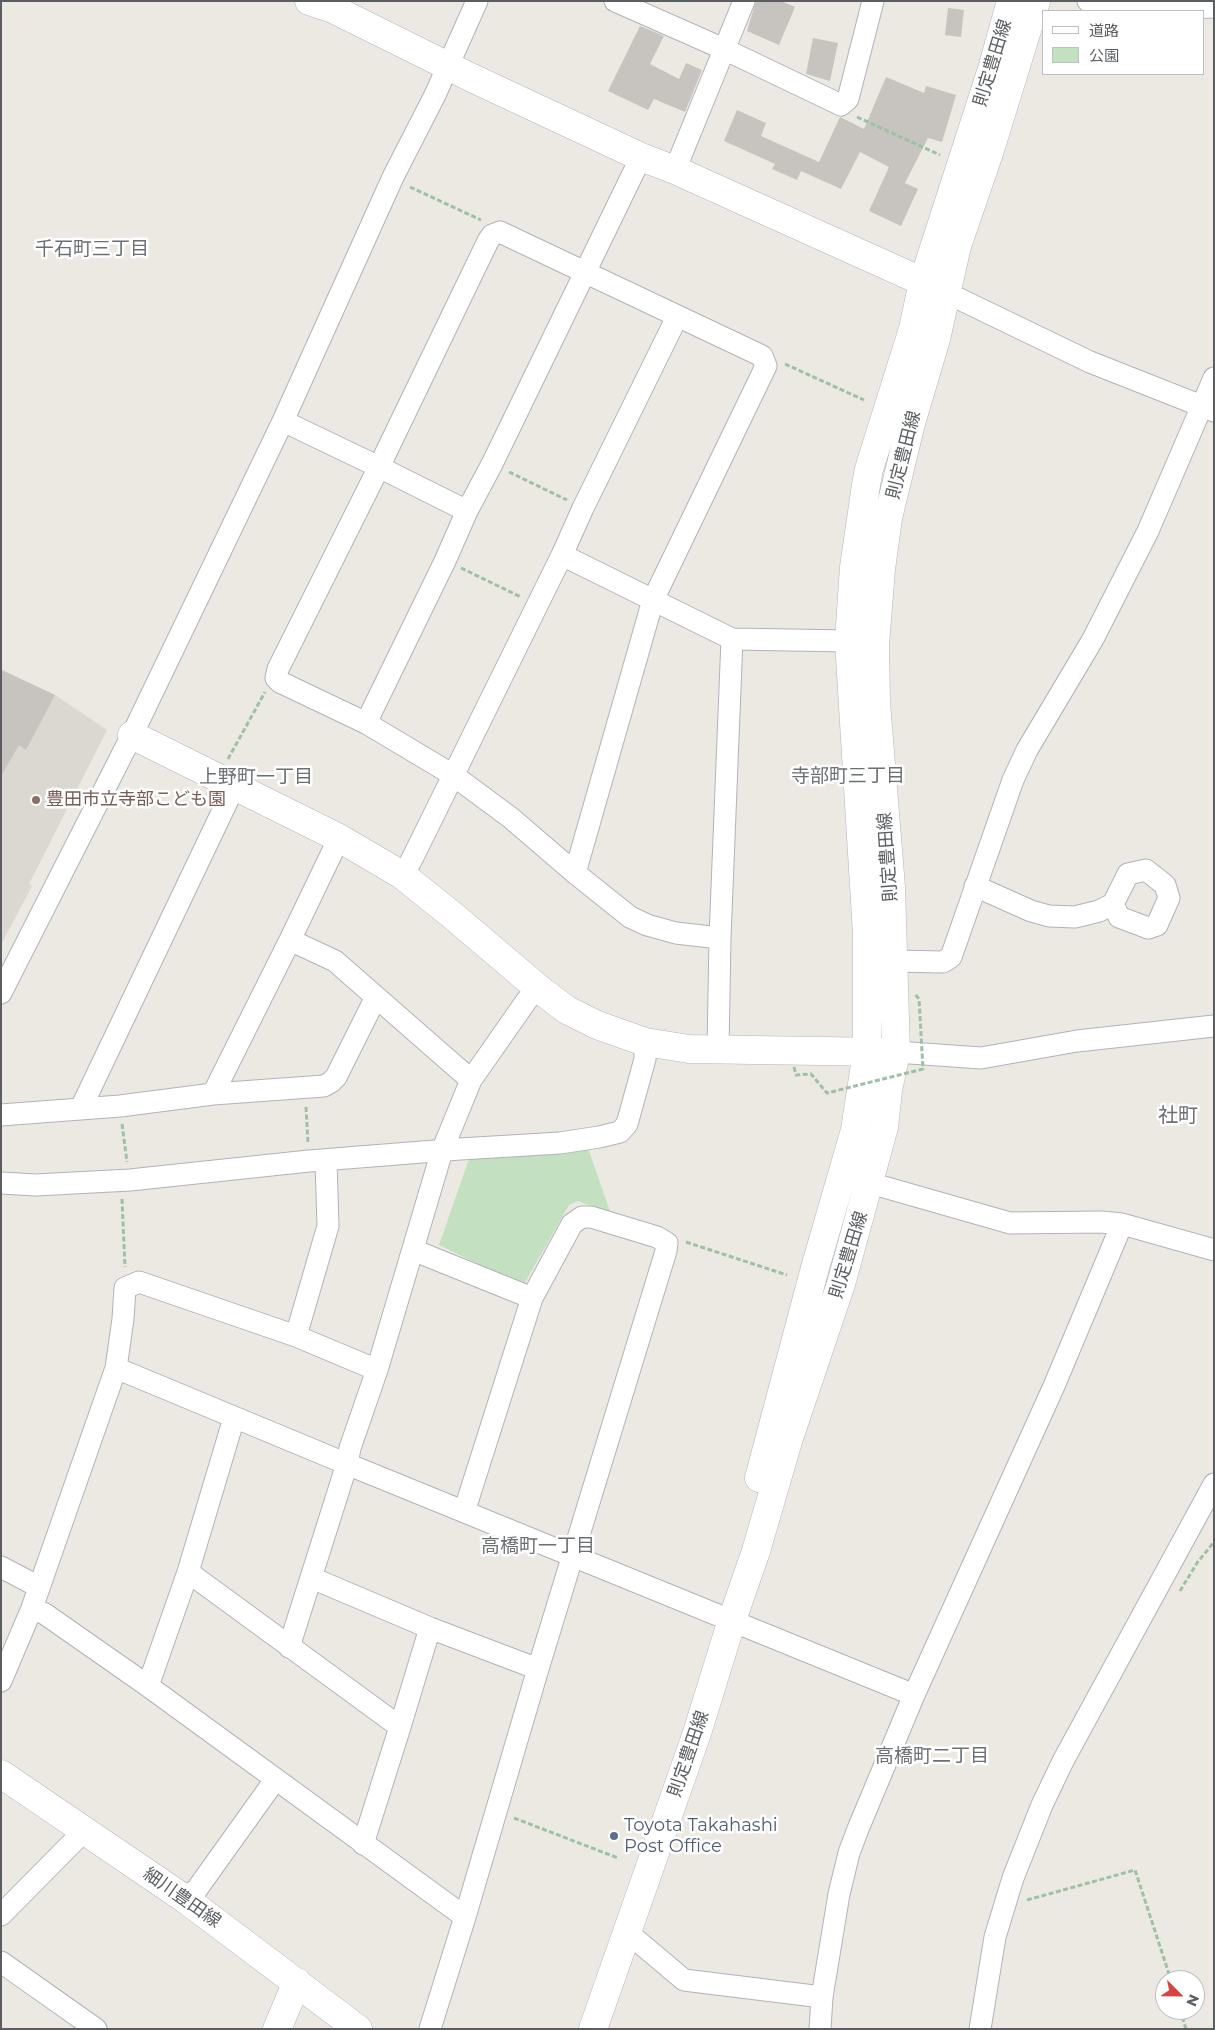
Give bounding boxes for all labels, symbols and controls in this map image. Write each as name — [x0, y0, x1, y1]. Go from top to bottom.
legend — [1042, 10, 1205, 75]
street label: 則定豊田線 — [970, 17, 1016, 109]
text: 道路 — [1089, 21, 1119, 40]
text: 公園 — [1089, 46, 1119, 65]
district label: 千石町三丁目 — [35, 238, 149, 260]
street label: 則定豊田線 — [883, 409, 925, 501]
district label: 寺部町三丁目 — [791, 765, 905, 787]
district label: 上野町一丁目 — [199, 766, 313, 788]
place label: 豊田市立寺部こども園 — [46, 789, 226, 811]
marker: 豊田市立寺部こども園 — [30, 794, 42, 806]
street label: 則定豊田線 — [874, 811, 902, 903]
district label: 社町 — [1158, 1104, 1198, 1128]
street label: 則定豊田線 — [826, 1209, 872, 1301]
district label: 高橋町一丁目 — [481, 1535, 595, 1557]
street label: 則定豊田線 — [664, 1708, 714, 1800]
district label: 高橋町二丁目 — [875, 1745, 989, 1767]
place label: Toyota Takahashi Post Office — [624, 1815, 778, 1858]
marker: Toyota Takahashi Post Office — [608, 1830, 620, 1842]
street label: 細川豊田線 — [139, 1863, 225, 1933]
north arrow — [1155, 1970, 1205, 2020]
text: N — [1182, 1992, 1203, 2009]

